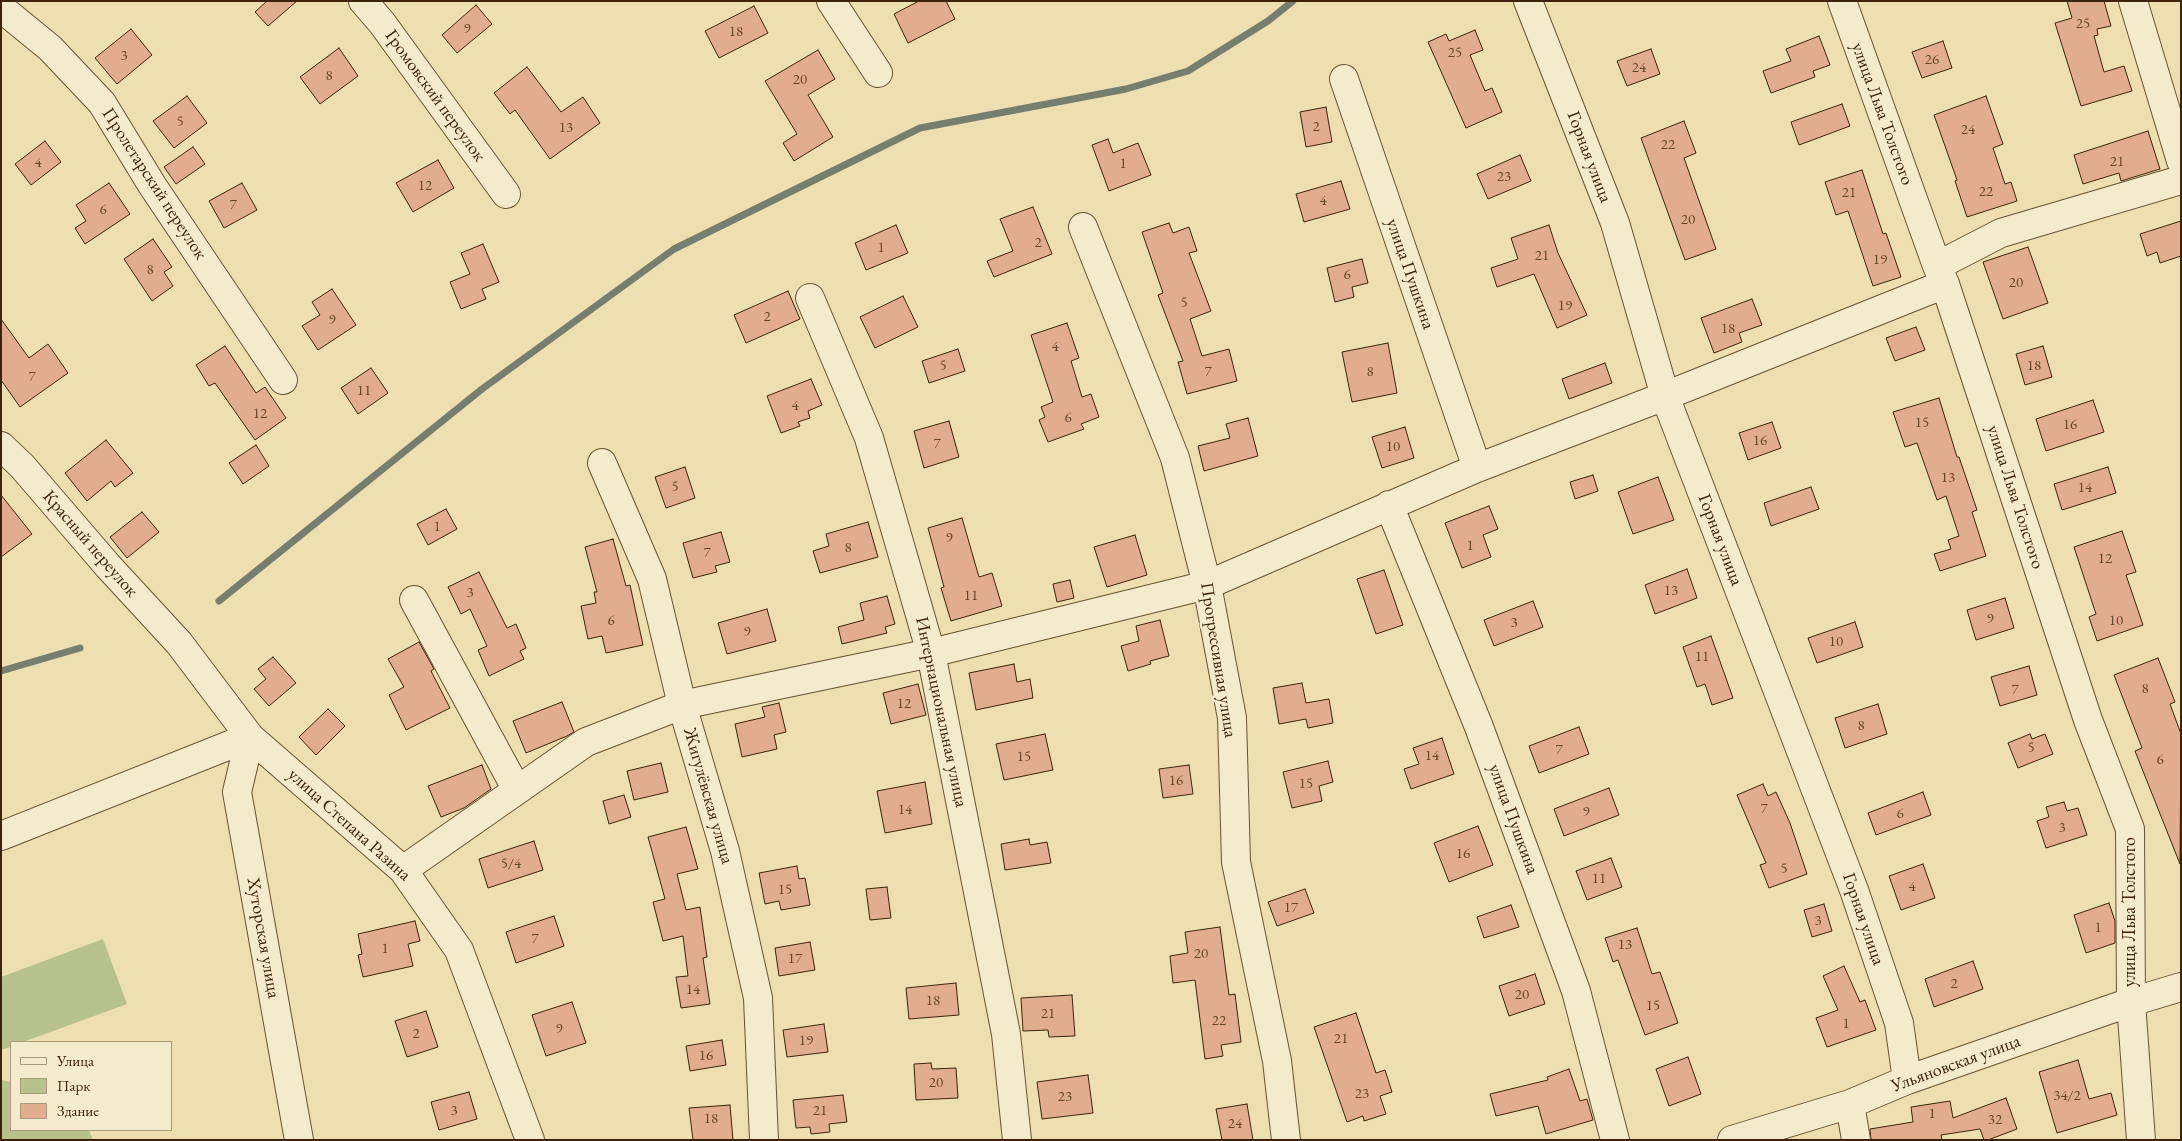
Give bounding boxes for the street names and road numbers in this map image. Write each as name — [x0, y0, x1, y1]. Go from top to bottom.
street label: Громовский переулок — [380, 26, 490, 166]
street label: улица Льва Толстого — [1846, 40, 1918, 188]
street label: Пролетарский переулок — [97, 104, 211, 264]
street label: Горная улица — [1562, 108, 1616, 206]
street label: улица Пушкина — [1381, 216, 1439, 332]
street label: улица Льва Толстого — [1982, 422, 2048, 572]
street label: Красный переулок — [38, 486, 142, 602]
street label: Горная улица — [1693, 491, 1747, 589]
street label: Прогрессивная улица — [1195, 581, 1241, 739]
street label: Интернациональная улица — [910, 615, 972, 809]
street label: Жигулёвская улица — [678, 725, 738, 867]
street label: улица Пушкина — [1483, 761, 1543, 877]
street label: улица Степана Разина — [283, 764, 415, 886]
street label: улица Льва Толстого — [2119, 837, 2141, 987]
street label: Горная улица — [1837, 870, 1889, 968]
street label: Хуторская улица — [242, 876, 284, 1000]
street label: Ульяновская улица — [1888, 1031, 2024, 1097]

